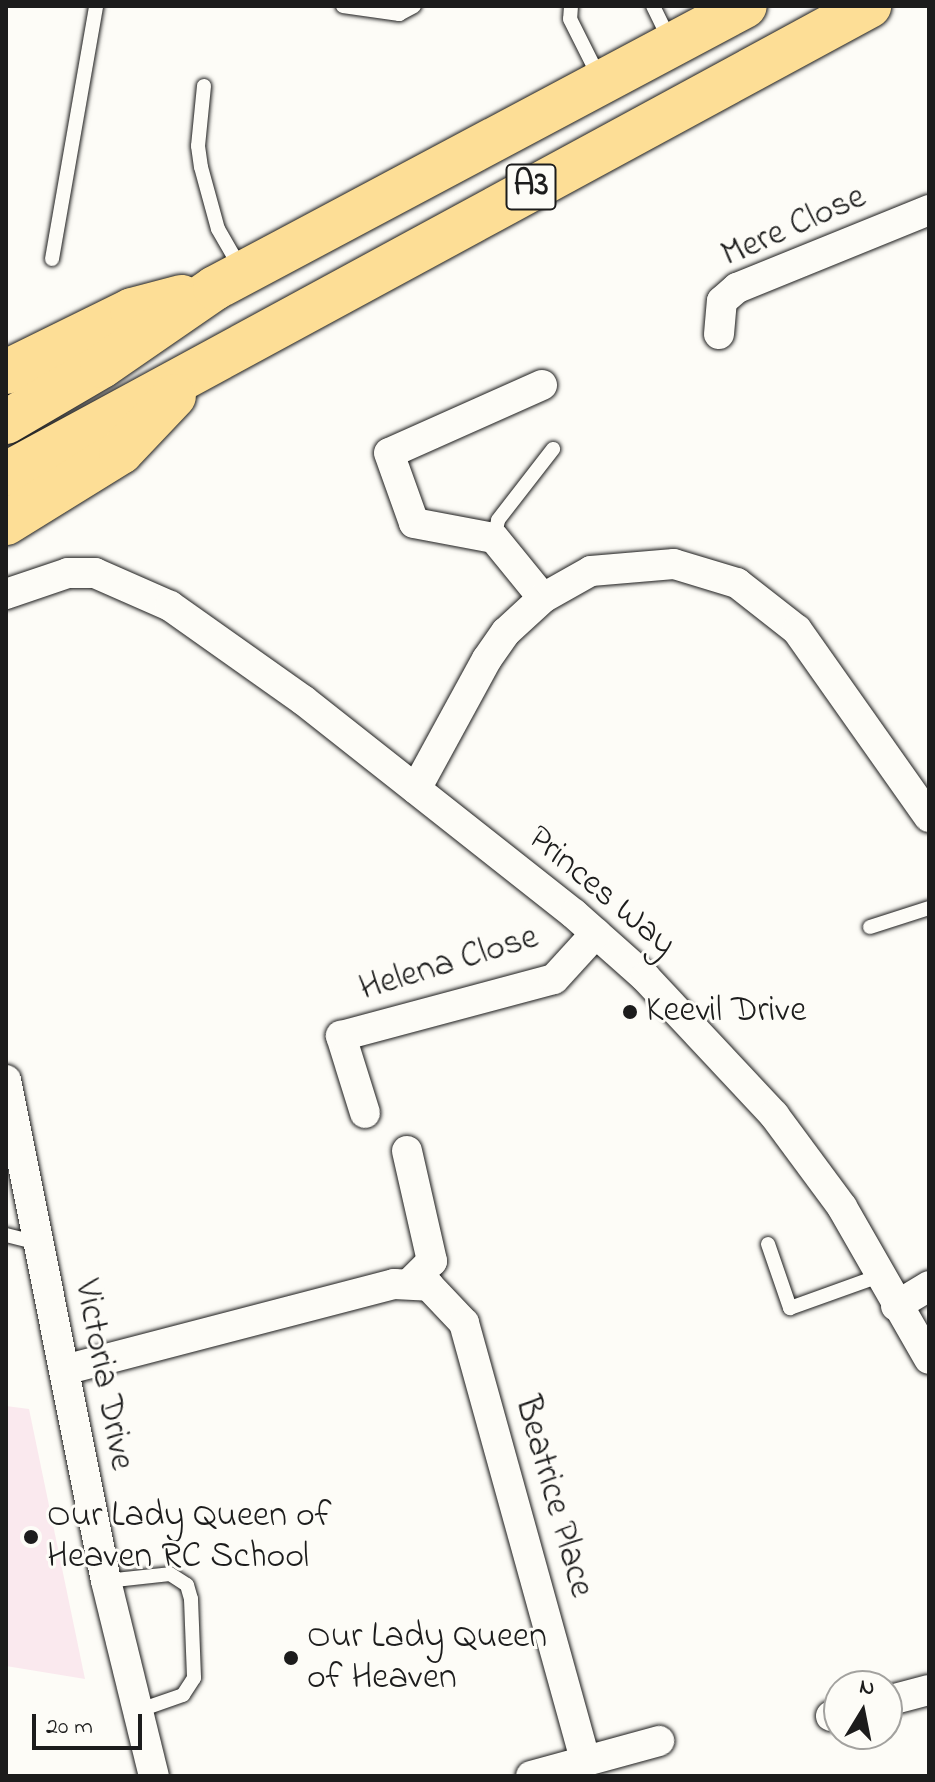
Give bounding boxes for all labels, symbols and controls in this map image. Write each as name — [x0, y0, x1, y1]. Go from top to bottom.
road number: A3 — [505, 157, 557, 217]
street label: Mere Close — [715, 176, 873, 278]
street label: Princes Way — [518, 817, 684, 967]
street label: Helena Close — [355, 916, 543, 1012]
place label: Keevil Drive — [646, 990, 806, 1034]
marker: Keevil Drive — [621, 1003, 639, 1021]
street label: Victoria Drive — [63, 1276, 143, 1474]
street label: Beatrice Place — [504, 1392, 602, 1602]
place label: Our Lady Queen of Heaven RC School — [47, 1494, 331, 1579]
marker: Our Lady Queen of Heaven RC School — [22, 1528, 40, 1546]
place label: Our Lady Queen of Heaven — [307, 1615, 547, 1700]
marker: Our Lady Queen of Heaven — [282, 1649, 300, 1667]
north arrow — [823, 1670, 903, 1750]
text: N — [857, 1671, 877, 1705]
scale bar — [36, 1698, 146, 1748]
text: 20 m — [46, 1710, 93, 1745]

